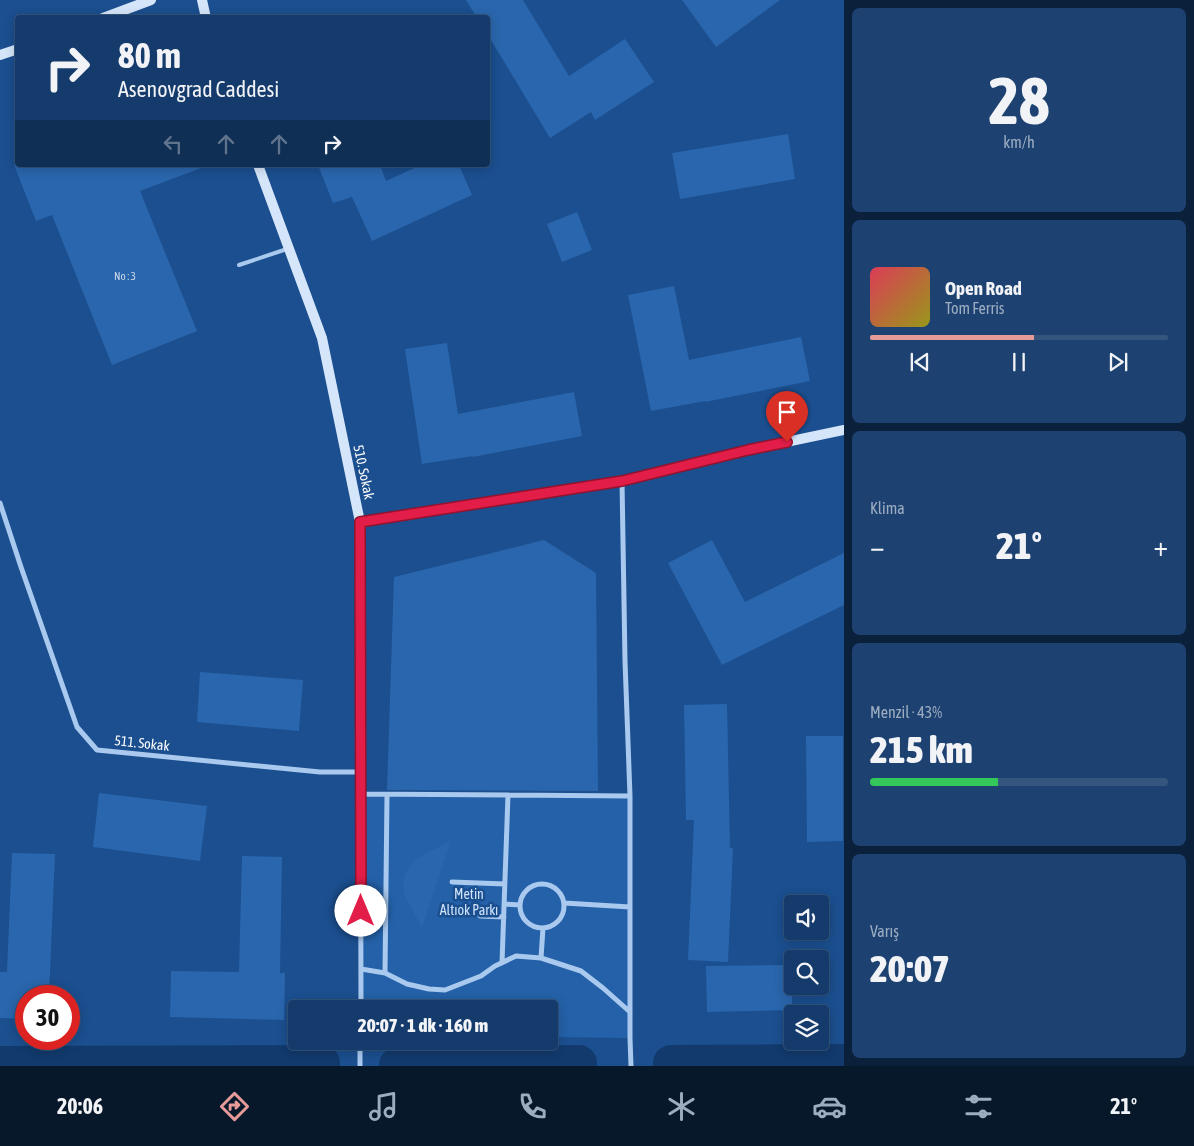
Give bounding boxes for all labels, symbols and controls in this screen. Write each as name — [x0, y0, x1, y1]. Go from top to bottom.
icon: right — [35, 35, 100, 100]
text: 80 m — [118, 35, 181, 75]
text: 28 — [988, 63, 1050, 138]
text: Asenovgrad Caddesi — [118, 76, 279, 102]
icon: left — [159, 130, 187, 158]
icon: ahead — [212, 130, 240, 158]
icon: ahead — [265, 130, 293, 158]
icon: right — [318, 130, 346, 158]
text: km/h — [1003, 133, 1035, 151]
house number: No : 3 — [114, 270, 136, 282]
text: Open Road — [945, 277, 1022, 299]
text: Tom Ferris — [945, 299, 1004, 317]
icon: previous — [906, 348, 934, 376]
icon: pause — [1005, 348, 1033, 376]
icon: next — [1104, 348, 1132, 376]
pin — [766, 391, 808, 442]
icon: arrive — [773, 398, 801, 426]
street label: 510. Sokak — [350, 443, 378, 501]
text: Klima — [870, 499, 905, 517]
text: 21° — [996, 524, 1042, 567]
text: − — [870, 530, 885, 562]
text: + — [1153, 530, 1168, 562]
text: Menzil · 43% — [870, 703, 942, 721]
text: 215 km — [870, 728, 973, 771]
street label: 511. Sokak — [114, 732, 170, 754]
position arrow — [334, 884, 386, 936]
park label: Metin Altıok Parkı — [440, 886, 498, 918]
map controls — [784, 895, 829, 1050]
button: sound — [784, 895, 829, 940]
text: Varış — [870, 922, 899, 940]
text: 20:07 — [870, 947, 950, 990]
button: search — [784, 950, 829, 995]
speed limit sign: 30 — [15, 985, 80, 1050]
button: layers — [784, 1005, 829, 1050]
text: 20:07 · 1 dk · 160 m — [358, 1014, 488, 1036]
icon: directions — [217, 1089, 252, 1124]
icon: music — [366, 1089, 401, 1124]
icon: phone — [515, 1089, 550, 1124]
icon: climate — [664, 1089, 699, 1124]
icon: car — [812, 1089, 847, 1124]
icon: filters — [961, 1089, 996, 1124]
text: 20:06 — [57, 1093, 103, 1119]
text: 21° — [1110, 1093, 1137, 1119]

